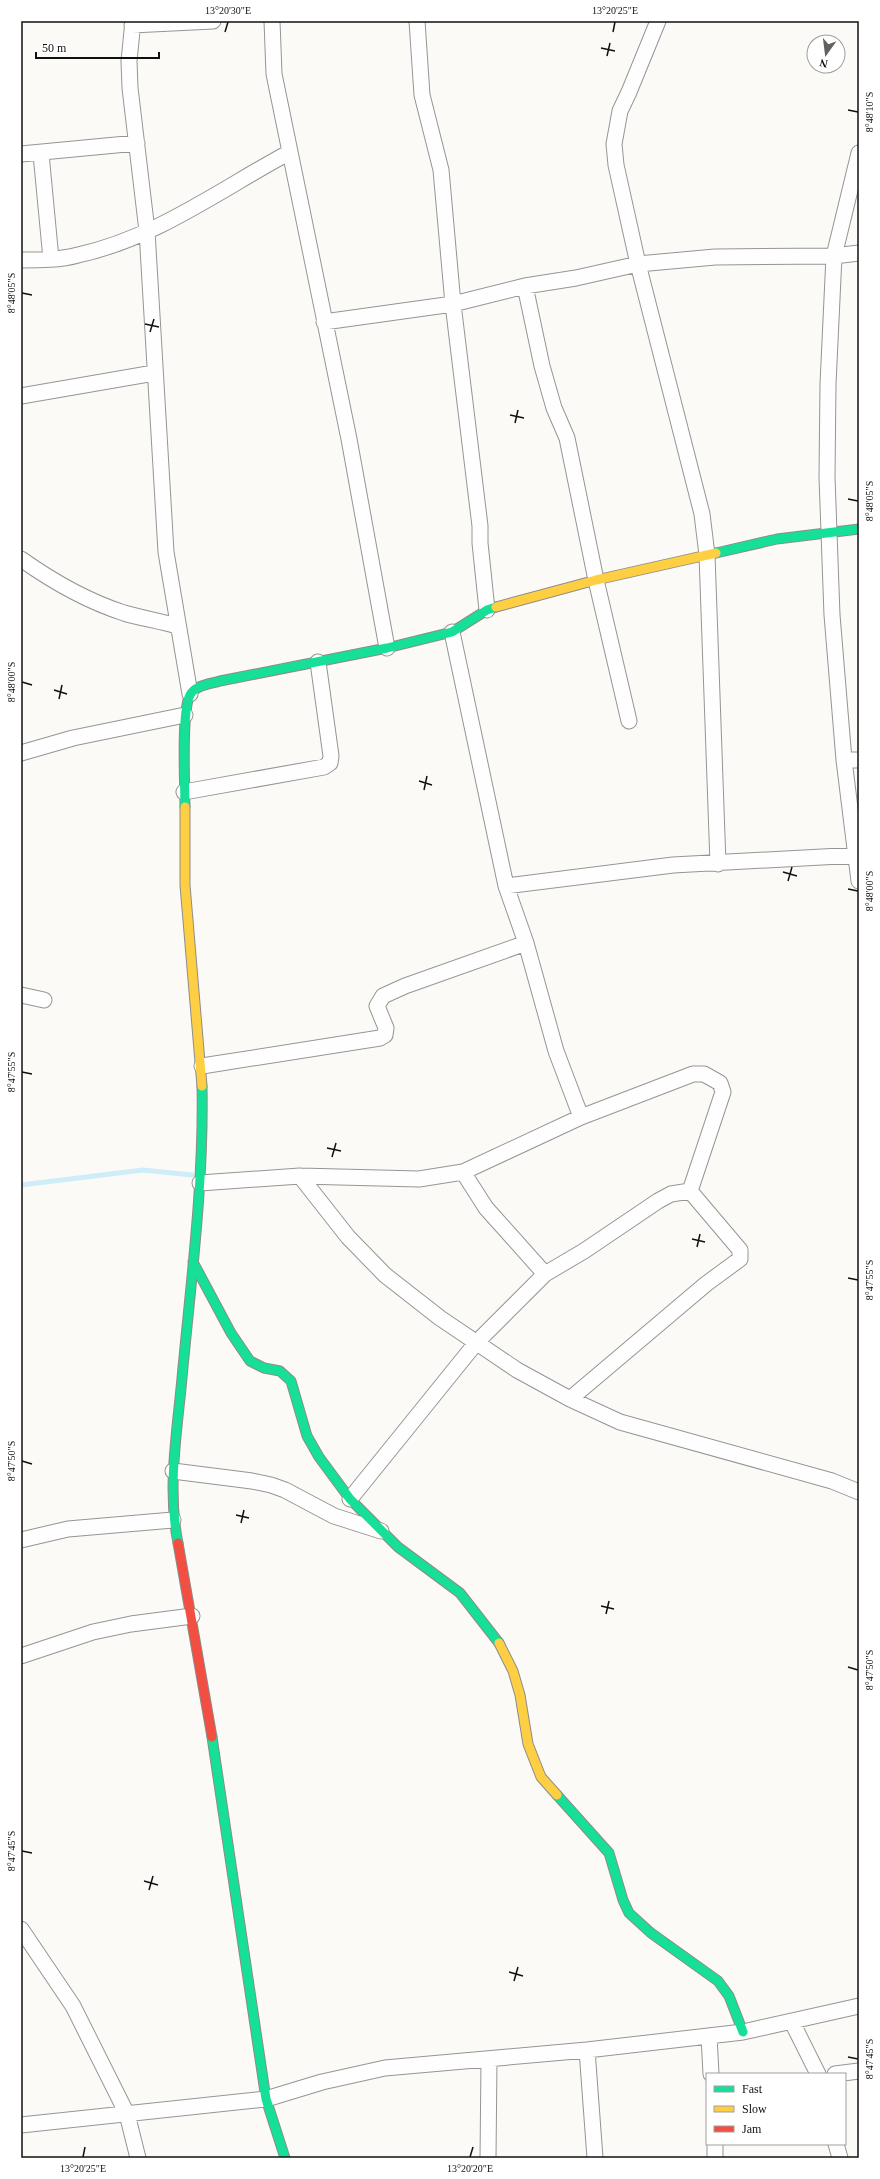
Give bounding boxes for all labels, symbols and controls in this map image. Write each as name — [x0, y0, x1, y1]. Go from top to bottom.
text: 13°20'30"E — [205, 5, 251, 16]
text: 13°20'25"E — [592, 5, 638, 16]
scale bar — [36, 34, 159, 60]
north arrow — [806, 34, 846, 74]
text: 50 m — [42, 41, 67, 55]
text: N — [818, 57, 829, 70]
text: 8°48'10"S — [864, 92, 875, 132]
text: 8°48'05"S — [6, 273, 17, 313]
text: 8°48'05"S — [864, 481, 875, 521]
text: 8°48'00"S — [6, 662, 17, 702]
text: 8°48'00"S — [864, 871, 875, 911]
text: 8°47'55"S — [6, 1052, 17, 1092]
text: 8°47'55"S — [864, 1260, 875, 1300]
text: 8°47'50"S — [6, 1441, 17, 1481]
text: 8°47'50"S — [864, 1650, 875, 1690]
text: 8°47'45"S — [6, 1831, 17, 1871]
text: 8°47'45"S — [864, 2039, 875, 2079]
legend — [706, 2073, 846, 2145]
text: Fast — [742, 2082, 763, 2096]
text: Slow — [742, 2102, 767, 2116]
text: Jam — [742, 2122, 762, 2136]
text: 13°20'25"E — [60, 2163, 106, 2174]
text: 13°20'20"E — [447, 2163, 493, 2174]

